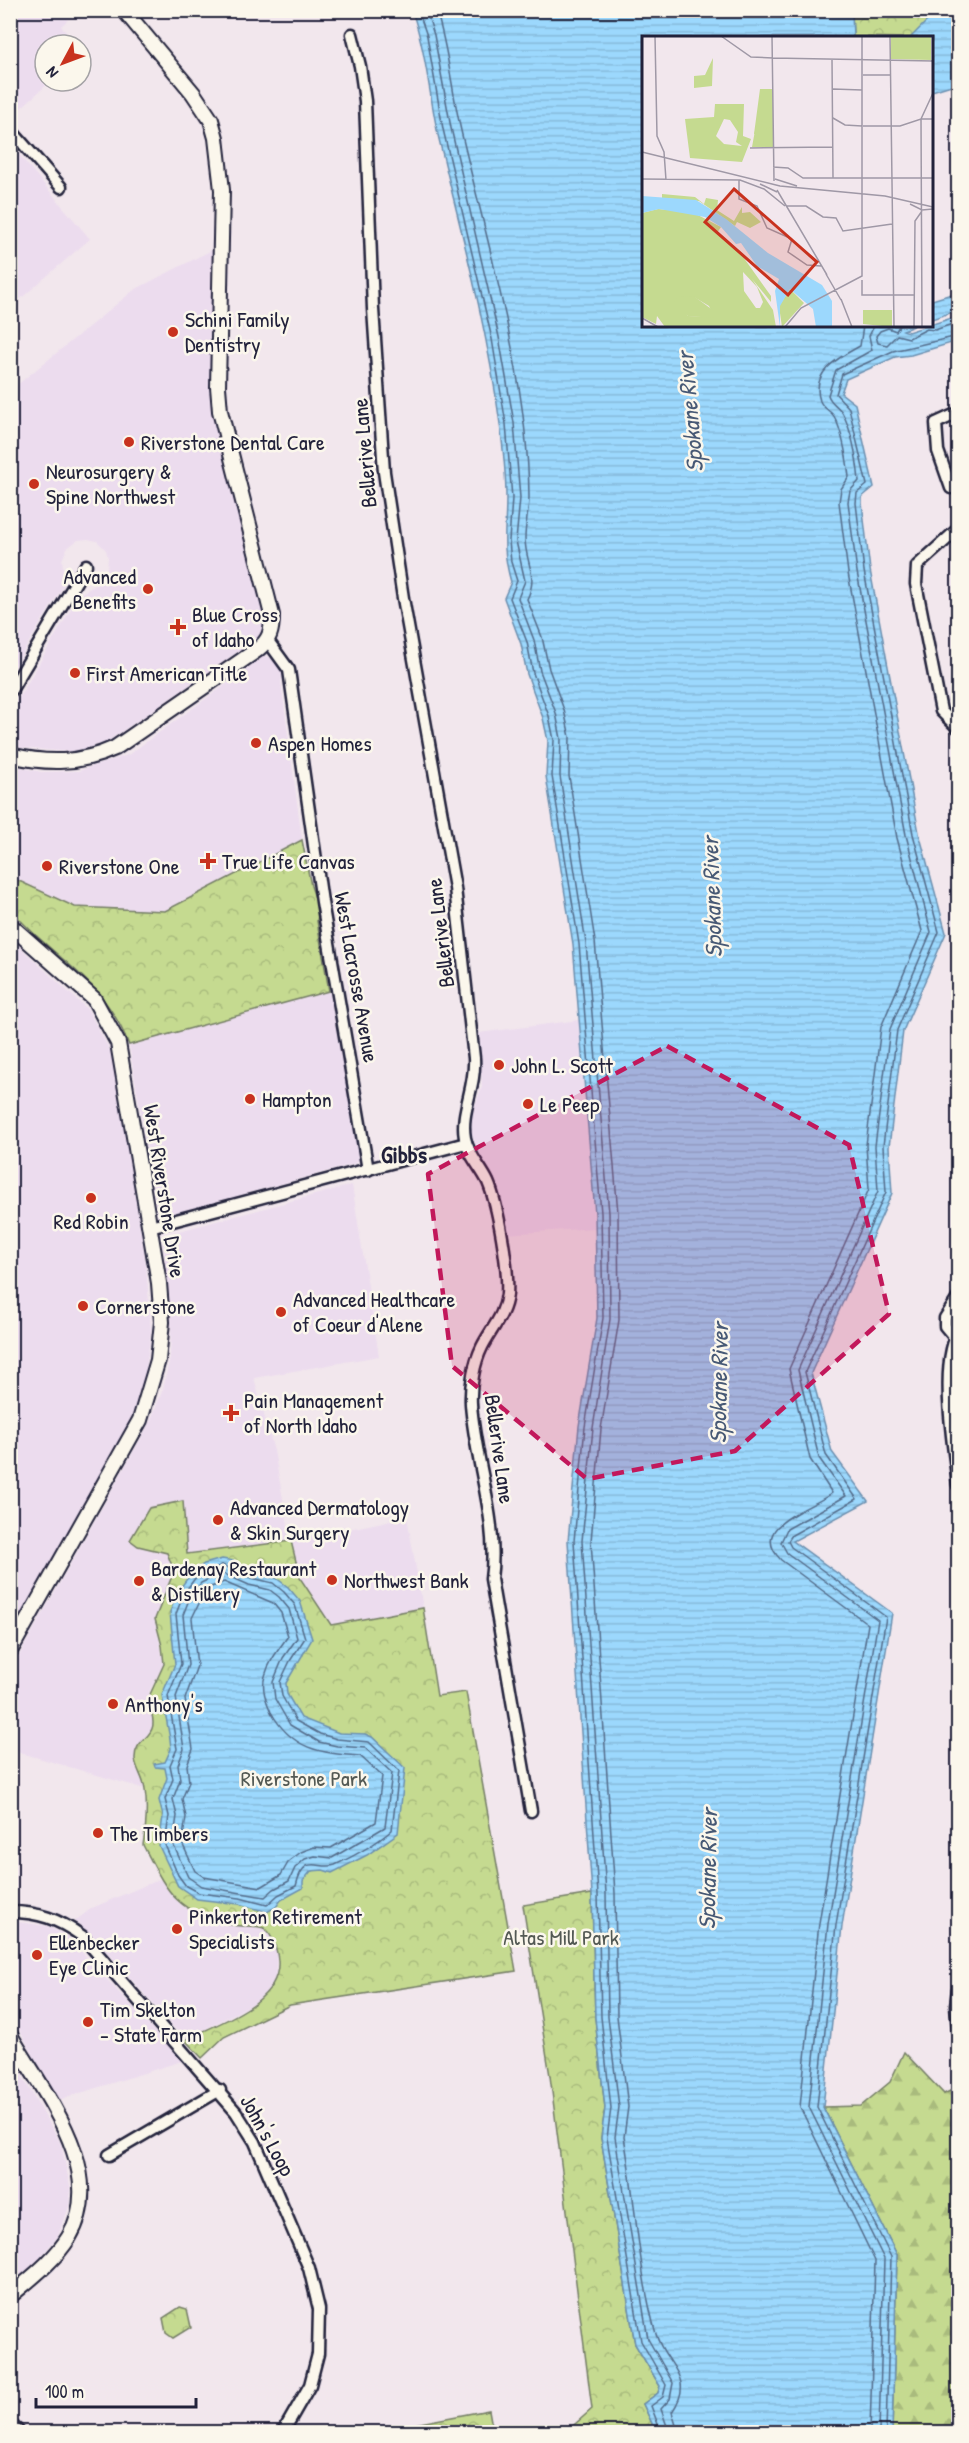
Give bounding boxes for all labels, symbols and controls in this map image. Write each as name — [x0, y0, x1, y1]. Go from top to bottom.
north arrow — [33, 33, 93, 93]
inset map — [642, 36, 933, 327]
text: N — [40, 62, 63, 83]
place label: Schini Family Dentistry — [185, 304, 290, 359]
marker: Schini Family Dentistry — [166, 325, 180, 339]
water label: Spokane River — [668, 348, 711, 474]
street label: Bellerive Lane — [344, 397, 384, 509]
place label: Riverstone Dental Care — [141, 427, 325, 457]
marker: Riverstone Dental Care — [122, 435, 136, 449]
place label: Neurosurgery & Spine Northwest — [46, 456, 175, 511]
marker: Neurosurgery & Spine Northwest — [27, 477, 41, 491]
place label: Advanced Benefits — [63, 561, 136, 616]
marker: Advanced Benefits — [141, 582, 155, 596]
place label: Blue Cross of Idaho — [192, 599, 278, 654]
marker: Blue Cross of Idaho — [169, 618, 187, 636]
place label: First American Title — [86, 658, 247, 688]
marker: First American Title — [68, 666, 82, 680]
place label: Aspen Homes — [268, 728, 372, 758]
marker: Aspen Homes — [249, 736, 263, 750]
water label: Spokane River — [693, 833, 730, 958]
place label: True Life Canvas — [222, 846, 355, 876]
place label: Riverstone One — [59, 851, 180, 881]
marker: True Life Canvas — [199, 852, 217, 870]
marker: Riverstone One — [40, 859, 54, 873]
street label: Bellerive Lane — [418, 877, 462, 989]
street label: West Lacrosse Avenue — [327, 889, 387, 1065]
place label: John L. Scott — [511, 1050, 613, 1080]
marker: John L. Scott — [492, 1058, 506, 1072]
place label: Hampton — [262, 1084, 332, 1114]
place label: Le Peep — [540, 1089, 600, 1119]
marker: Hampton — [243, 1092, 257, 1106]
marker: Le Peep — [521, 1097, 535, 1111]
street label: West Riverstone Drive — [137, 1103, 193, 1280]
district label: Gibbs — [381, 1138, 427, 1170]
marker: Red Robin — [84, 1191, 98, 1205]
place label: Red Robin — [53, 1206, 129, 1236]
place label: Advanced Healthcare of Coeur d'Alene — [293, 1284, 456, 1339]
place label: Cornerstone — [95, 1291, 195, 1321]
marker: Cornerstone — [76, 1299, 90, 1313]
marker: Advanced Healthcare of Coeur d'Alene — [274, 1305, 288, 1319]
water label: Spokane River — [701, 1320, 736, 1444]
place label: Pain Management of North Idaho — [244, 1385, 384, 1440]
street label: Bellerive Lane — [478, 1393, 523, 1506]
marker: Pain Management of North Idaho — [222, 1404, 240, 1422]
place label: Advanced Dermatology & Skin Surgery — [230, 1492, 409, 1547]
marker: Advanced Dermatology & Skin Surgery — [211, 1513, 225, 1527]
place label: Bardenay Restaurant & Distillery — [151, 1553, 317, 1608]
place label: Northwest Bank — [344, 1565, 469, 1595]
marker: Northwest Bank — [325, 1573, 339, 1587]
marker: Bardenay Restaurant & Distillery — [132, 1574, 146, 1588]
place label: Anthony's — [125, 1689, 203, 1719]
marker: Anthony's — [106, 1697, 120, 1711]
park label: Riverstone Park — [241, 1763, 367, 1793]
water label: Spokane River — [690, 1806, 725, 1930]
place label: The Timbers — [110, 1818, 208, 1848]
marker: The Timbers — [91, 1826, 105, 1840]
place label: Pinkerton Retirement Specialists — [189, 1901, 362, 1956]
marker: Pinkerton Retirement Specialists — [170, 1922, 184, 1936]
park label: Altas Mill Park — [503, 1922, 619, 1952]
place label: Ellenbecker Eye Clinic — [49, 1927, 140, 1982]
marker: Ellenbecker Eye Clinic — [30, 1948, 44, 1962]
place label: Tim Skelton - State Farm — [100, 1994, 202, 2049]
marker: Tim Skelton - State Farm — [81, 2015, 95, 2029]
street label: John's Loop — [233, 2089, 303, 2182]
scale bar — [36, 2371, 196, 2409]
text: 100 m — [45, 2379, 84, 2404]

